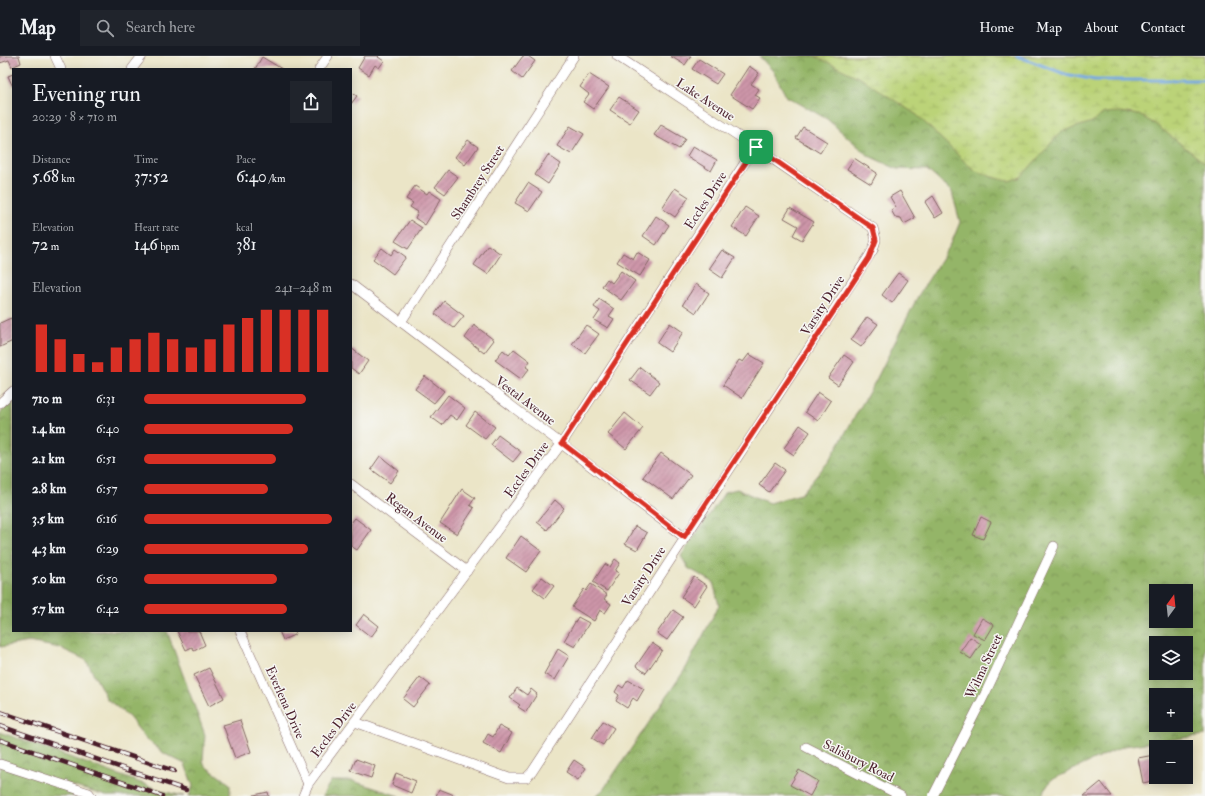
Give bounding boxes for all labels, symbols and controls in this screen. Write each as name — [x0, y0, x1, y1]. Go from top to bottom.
search box — [80, 10, 360, 46]
text: Map — [20, 16, 56, 40]
icon: search — [94, 17, 116, 39]
text: Search here — [126, 18, 195, 37]
text: Home — [979, 19, 1014, 36]
text: Map — [1036, 19, 1062, 36]
text: About — [1084, 19, 1118, 36]
text: Contact — [1140, 19, 1185, 36]
street label: Lake Avenue — [673, 75, 738, 125]
text: Evening run — [32, 80, 141, 108]
button: share — [290, 81, 332, 123]
text: 20:29 · 8 × 710 m — [32, 109, 117, 125]
pin — [739, 130, 773, 164]
icon: arrive — [745, 136, 767, 158]
street label: Shambrey Street — [448, 142, 509, 223]
text: Distance — [32, 153, 70, 166]
text: Time — [134, 153, 158, 166]
text: Pace — [236, 153, 256, 166]
text: 5.68 — [32, 166, 59, 187]
text: 37:52 — [134, 166, 169, 187]
text: 6:40 — [236, 166, 267, 187]
street label: Eccles Drive — [681, 168, 731, 232]
text: km — [59, 172, 75, 185]
text: /km — [267, 172, 286, 185]
text: Elevation — [32, 221, 74, 234]
text: Heart rate — [134, 221, 179, 234]
text: kcal — [236, 221, 253, 234]
text: 72 — [32, 234, 48, 255]
text: 146 — [134, 234, 158, 255]
text: 381 — [236, 234, 257, 255]
text: m — [48, 240, 59, 253]
text: bpm — [158, 240, 180, 253]
street label: Varsity Drive — [797, 272, 849, 339]
text: Elevation — [32, 280, 82, 296]
text: 241–248 m — [275, 280, 332, 296]
street label: Vestal Avenue — [492, 373, 559, 429]
text: 710 m — [32, 391, 62, 407]
text: 6:31 — [96, 391, 115, 407]
text: 1.4 km — [32, 421, 65, 437]
text: 6:40 — [96, 421, 119, 437]
street label: Eccles Drive — [501, 438, 553, 501]
text: 2.1 km — [32, 451, 65, 467]
text: 6:51 — [96, 451, 116, 467]
text: 2.8 km — [32, 481, 66, 497]
text: 6:57 — [96, 481, 117, 497]
street label: Regan Avenue — [382, 489, 451, 547]
text: 3.5 km — [32, 511, 64, 527]
text: 6:16 — [96, 511, 117, 527]
text: 4.3 km — [32, 541, 66, 557]
text: 6:29 — [96, 541, 119, 557]
street label: Varsity Drive — [618, 543, 670, 610]
text: 5.0 km — [32, 571, 66, 587]
text: 6:50 — [96, 571, 118, 587]
north arrow — [1149, 584, 1193, 628]
map controls — [1149, 584, 1193, 784]
text: 5.7 km — [32, 601, 64, 617]
text: 6:42 — [96, 601, 119, 617]
street label: Wilma Street — [962, 632, 1006, 702]
button: layers — [1149, 636, 1193, 680]
street label: Everlena Drive — [262, 663, 308, 742]
button: + — [1149, 688, 1193, 732]
street label: Eccles Drive — [308, 698, 360, 761]
street label: Salisbury Road — [820, 736, 897, 787]
button: − — [1149, 740, 1193, 784]

